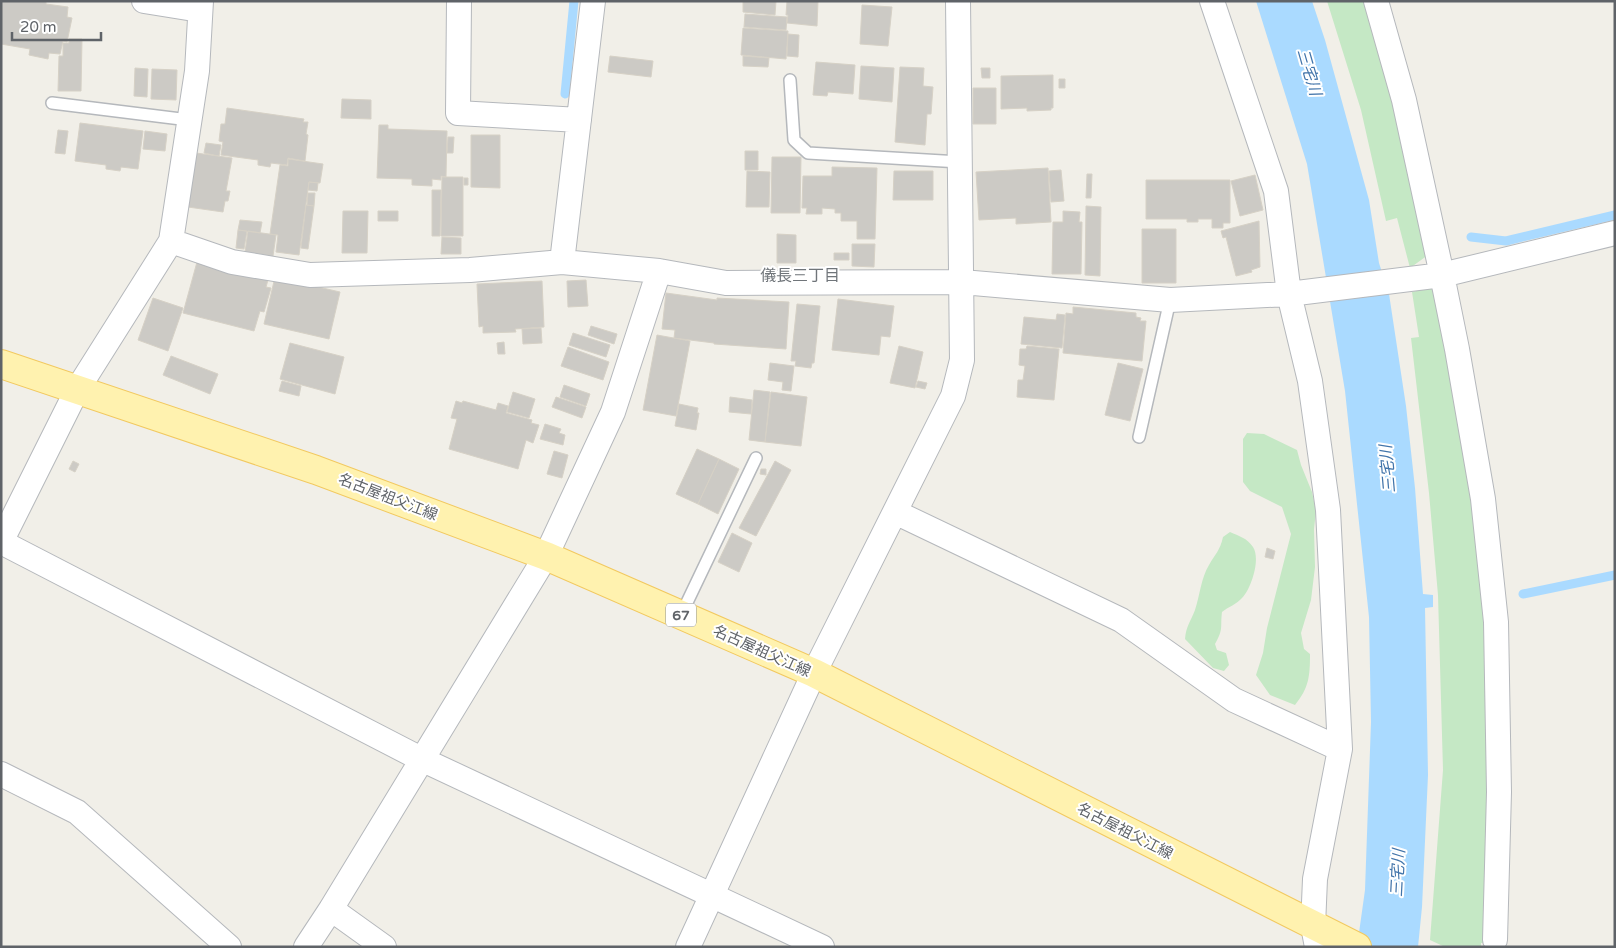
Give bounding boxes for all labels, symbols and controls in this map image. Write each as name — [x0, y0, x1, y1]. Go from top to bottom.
scale bar — [12, 10, 101, 42]
text: 20 m — [20, 18, 57, 36]
water label: 三宅川 — [1293, 46, 1326, 100]
district label: 儀長三丁目 — [760, 266, 840, 286]
water label: 三宅川 — [1376, 442, 1400, 494]
street label: 名古屋祖父江線 — [336, 470, 440, 524]
road number: 67 — [666, 604, 696, 626]
street label: 名古屋祖父江線 — [710, 621, 814, 681]
street label: 名古屋祖父江線 — [1074, 799, 1176, 863]
water label: 三宅川 — [1387, 847, 1409, 898]

